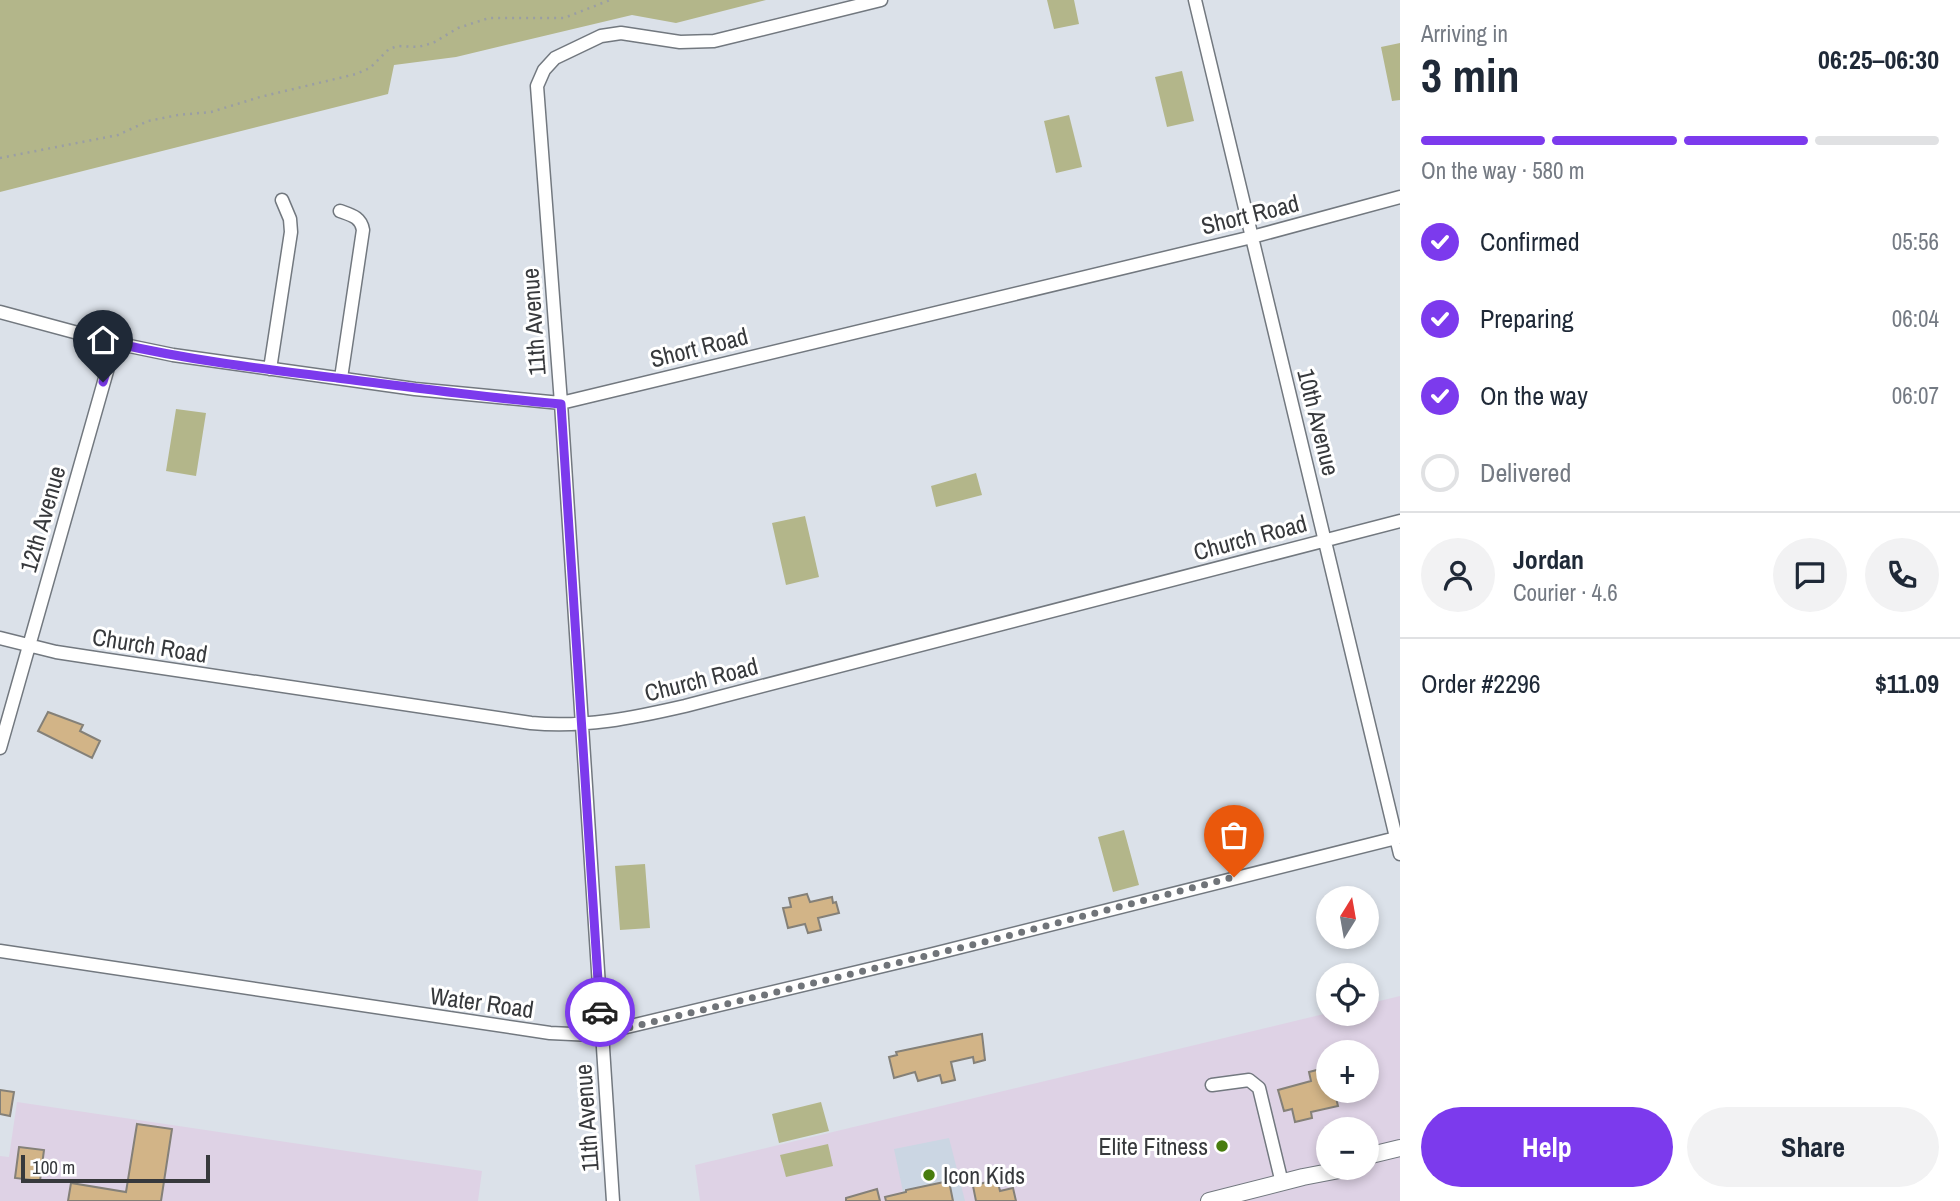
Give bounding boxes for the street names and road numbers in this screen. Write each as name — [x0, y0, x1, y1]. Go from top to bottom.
street label: Short Road — [1198, 186, 1302, 242]
street label: 11th Avenue — [513, 267, 553, 377]
street label: Short Road — [647, 319, 751, 375]
street label: 10th Avenue — [1290, 365, 1348, 479]
street label: 12th Avenue — [12, 462, 72, 576]
street label: Church Road — [1190, 507, 1310, 567]
street label: Church Road — [90, 620, 210, 670]
street label: Church Road — [641, 649, 761, 709]
street label: Water Road — [428, 979, 536, 1025]
street label: 11th Avenue — [566, 1063, 606, 1173]

